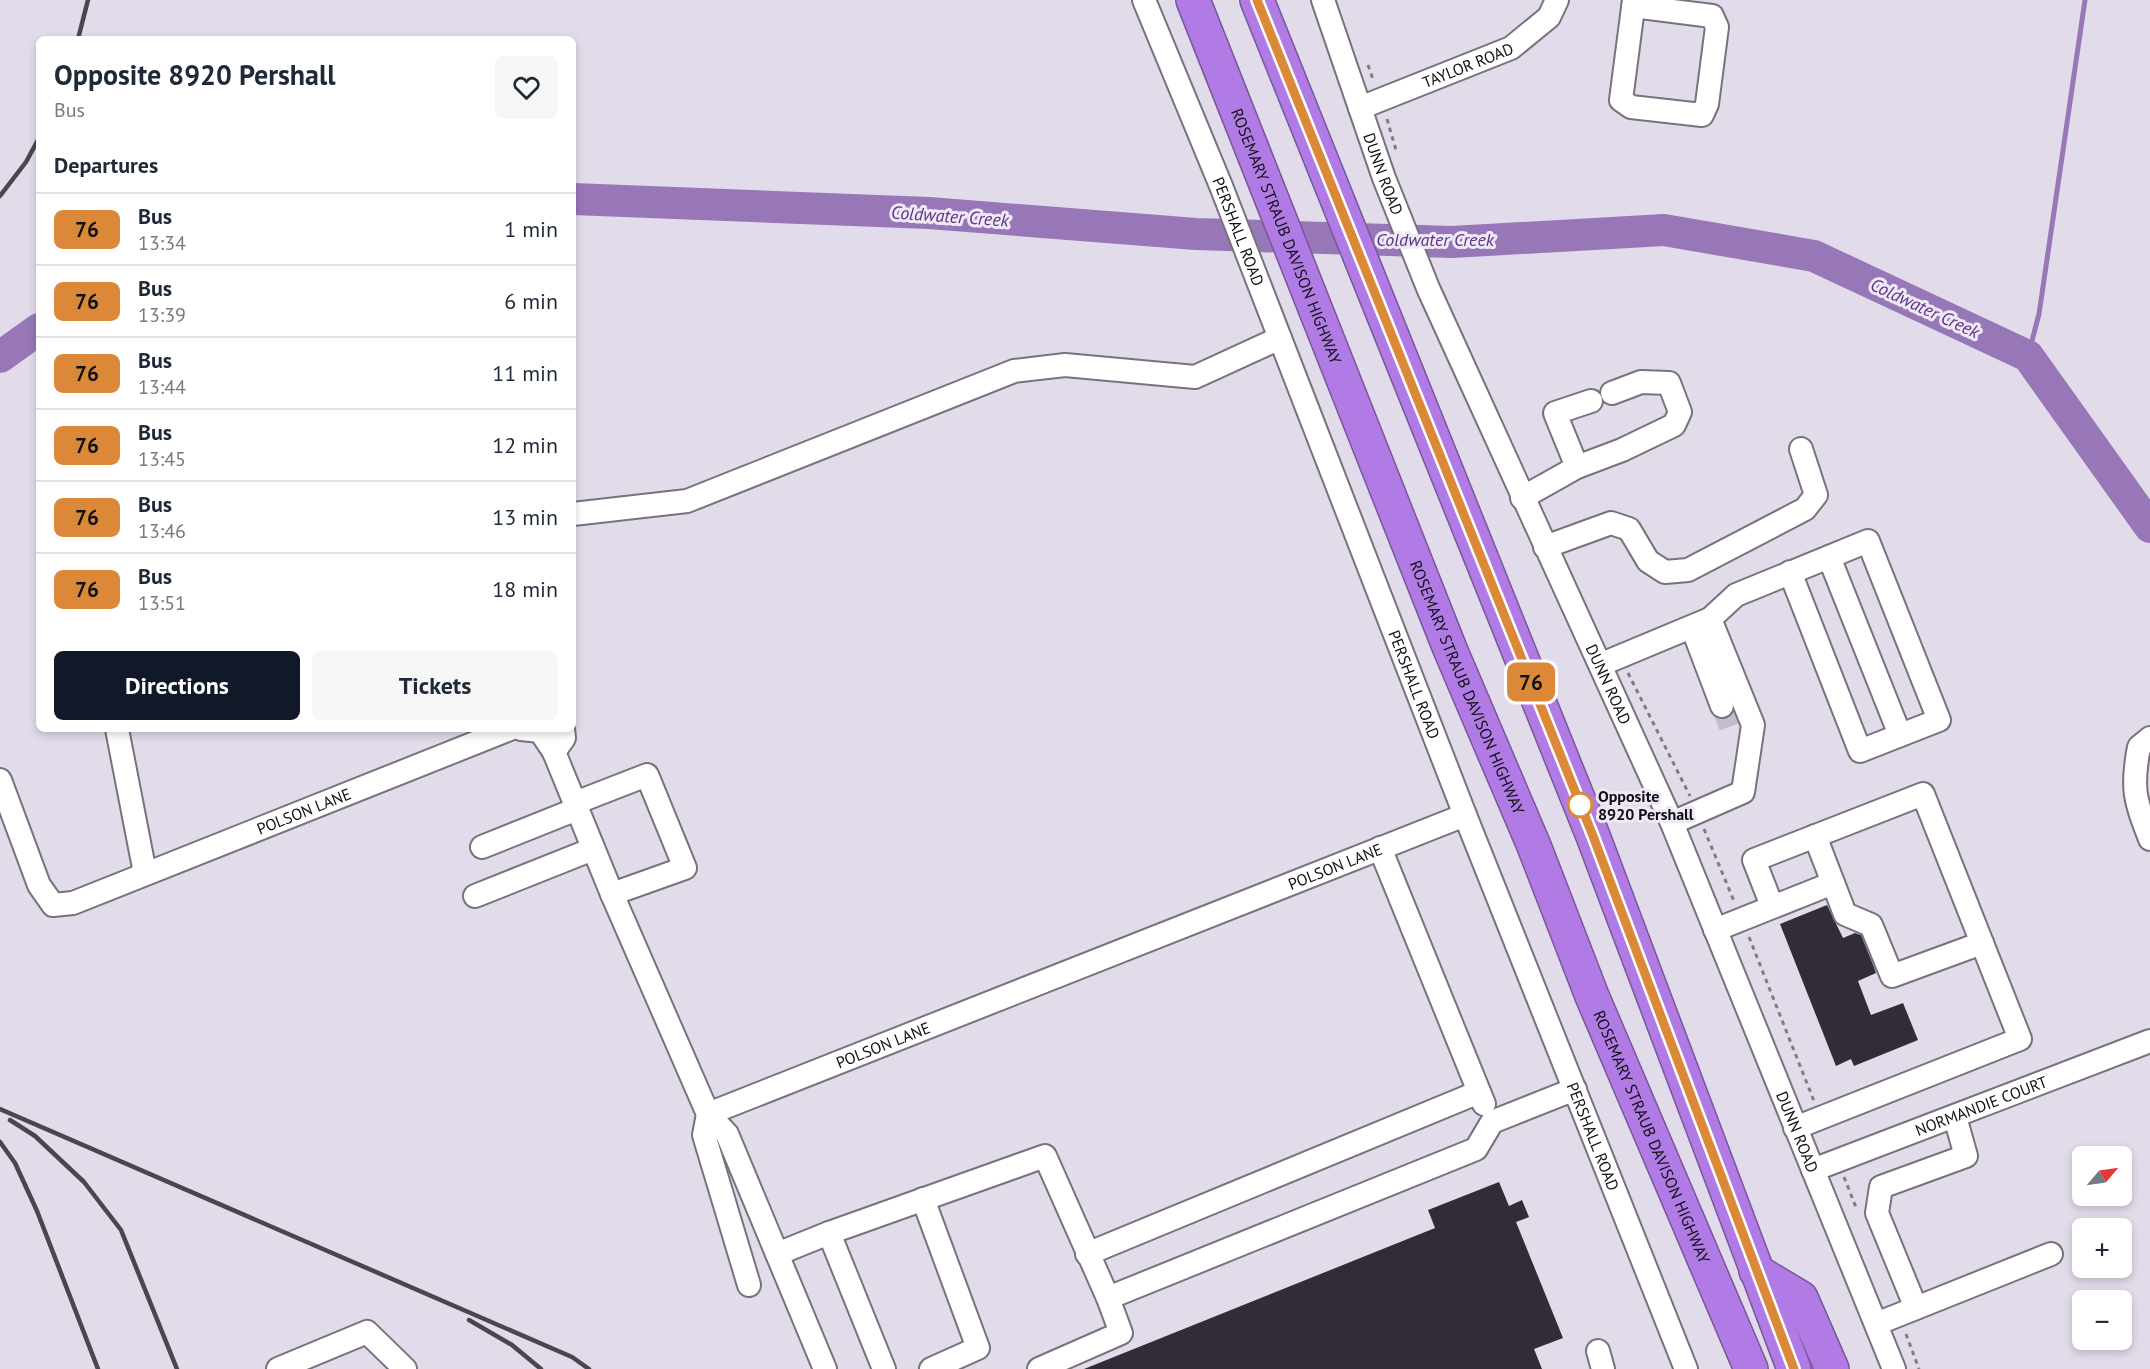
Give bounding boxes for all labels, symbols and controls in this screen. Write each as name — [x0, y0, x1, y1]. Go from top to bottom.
street label: TAYLOR ROAD — [1419, 38, 1516, 92]
text: Opposite 8920 Pershall — [54, 56, 335, 93]
button: heart — [495, 56, 558, 119]
text: Bus — [54, 97, 85, 123]
street label: ROSEMARY STRAUB DAVISON HIGHWAY — [1227, 105, 1346, 367]
street label: DUNN ROAD — [1359, 130, 1408, 218]
text: Departures — [54, 151, 158, 179]
street label: PERSHALL ROAD — [1208, 174, 1269, 289]
water label: Coldwater Creek — [890, 200, 1010, 232]
text: Bus — [138, 202, 172, 230]
text: 1 min — [504, 215, 558, 243]
text: 76 — [75, 216, 99, 243]
water label: Coldwater Creek — [1376, 228, 1495, 251]
text: 13:34 — [138, 230, 186, 256]
water label: Coldwater Creek — [1867, 273, 1984, 344]
text: Bus — [138, 274, 172, 302]
text: 6 min — [504, 287, 558, 315]
text: 76 — [75, 288, 99, 315]
text: 13:39 — [138, 302, 186, 328]
text: Bus — [138, 346, 172, 374]
text: 11 min — [492, 359, 558, 387]
text: 76 — [75, 360, 99, 387]
text: 13:44 — [138, 374, 186, 400]
text: Bus — [138, 418, 172, 446]
text: 12 min — [492, 431, 558, 459]
text: 76 — [75, 432, 99, 459]
text: 13:45 — [138, 446, 186, 472]
text: Bus — [138, 490, 172, 518]
text: 13 min — [492, 503, 558, 531]
text: 76 — [75, 504, 99, 531]
text: 13:46 — [138, 518, 186, 544]
street label: ROSEMARY STRAUB DAVISON HIGHWAY — [1406, 557, 1529, 817]
text: Bus — [138, 562, 172, 590]
text: 18 min — [492, 575, 558, 603]
text: 76 — [75, 576, 99, 603]
text: 13:51 — [138, 590, 186, 616]
street label: PERSHALL ROAD — [1384, 627, 1445, 742]
street label: DUNN ROAD — [1582, 641, 1636, 727]
button: Directions — [54, 651, 300, 720]
button: Tickets — [312, 651, 558, 720]
line badge: 76 — [1504, 662, 1558, 702]
text: 76 — [1519, 669, 1543, 696]
street label: POLSON LANE — [254, 783, 354, 839]
place label: Opposite 8920 Pershall — [1598, 786, 1694, 824]
marker: Opposite 8920 Pershall — [1567, 792, 1593, 818]
street label: POLSON LANE — [1285, 839, 1385, 894]
street label: ROSEMARY STRAUB DAVISON HIGHWAY — [1589, 1007, 1715, 1266]
street label: POLSON LANE — [833, 1017, 933, 1072]
street label: NORMANDIE COURT — [1912, 1071, 2050, 1140]
street label: PERSHALL ROAD — [1563, 1079, 1624, 1194]
street label: DUNN ROAD — [1772, 1088, 1823, 1175]
north arrow — [2072, 1146, 2132, 1206]
map controls — [2072, 1146, 2132, 1350]
button: + — [2072, 1218, 2132, 1278]
button: − — [2072, 1290, 2132, 1350]

